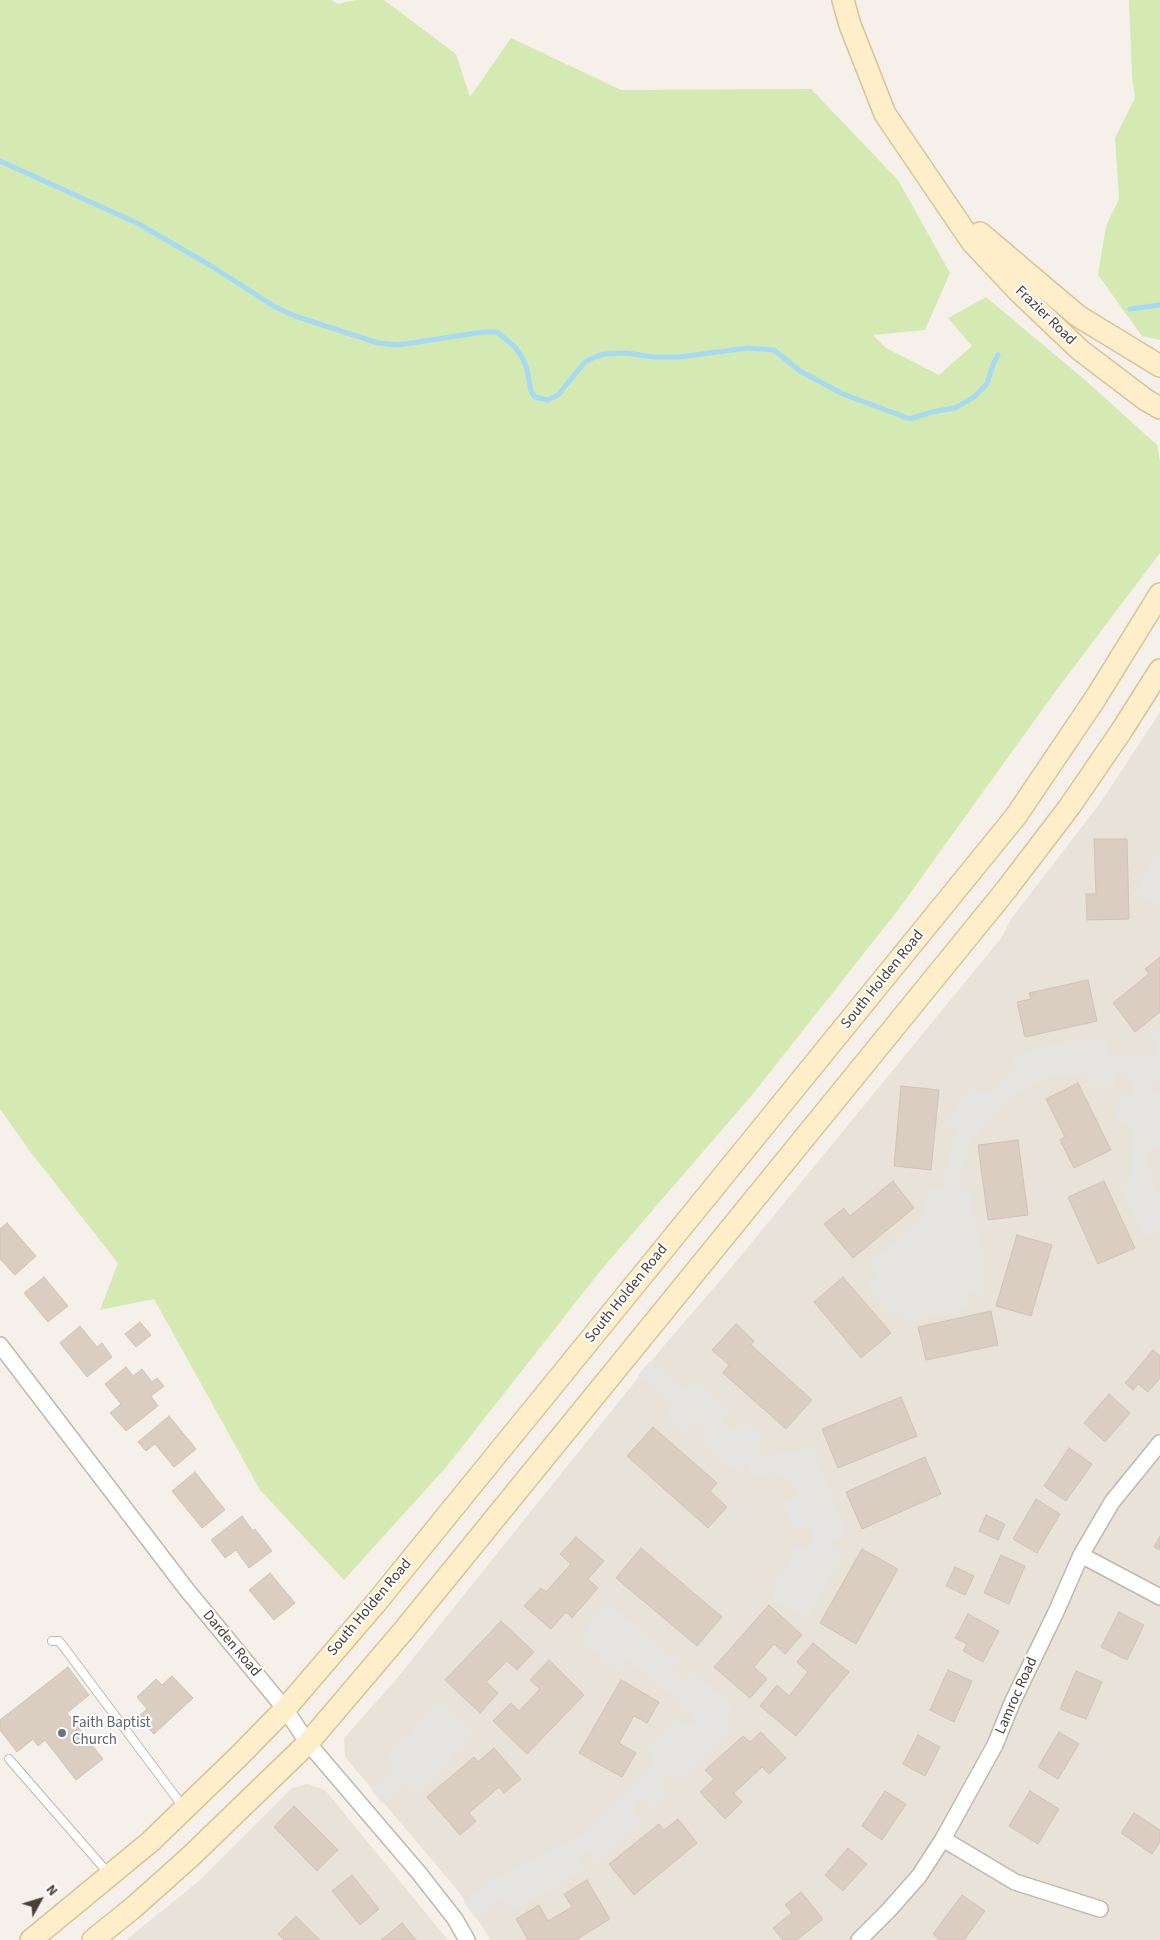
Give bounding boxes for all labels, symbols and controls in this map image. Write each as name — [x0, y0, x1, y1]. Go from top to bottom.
street label: Frazier Road — [1011, 283, 1079, 349]
street label: South Holden Road — [838, 927, 928, 1033]
street label: South Holden Road — [582, 1241, 672, 1347]
street label: South Holden Road — [324, 1556, 416, 1660]
street label: Darden Road — [198, 1607, 264, 1681]
street label: Lamroc Road — [992, 1655, 1042, 1737]
place label: Faith Baptist Church — [72, 1715, 151, 1750]
marker: Faith Baptist Church — [56, 1727, 68, 1739]
north arrow — [15, 1875, 65, 1925]
text: N — [41, 1881, 62, 1900]

